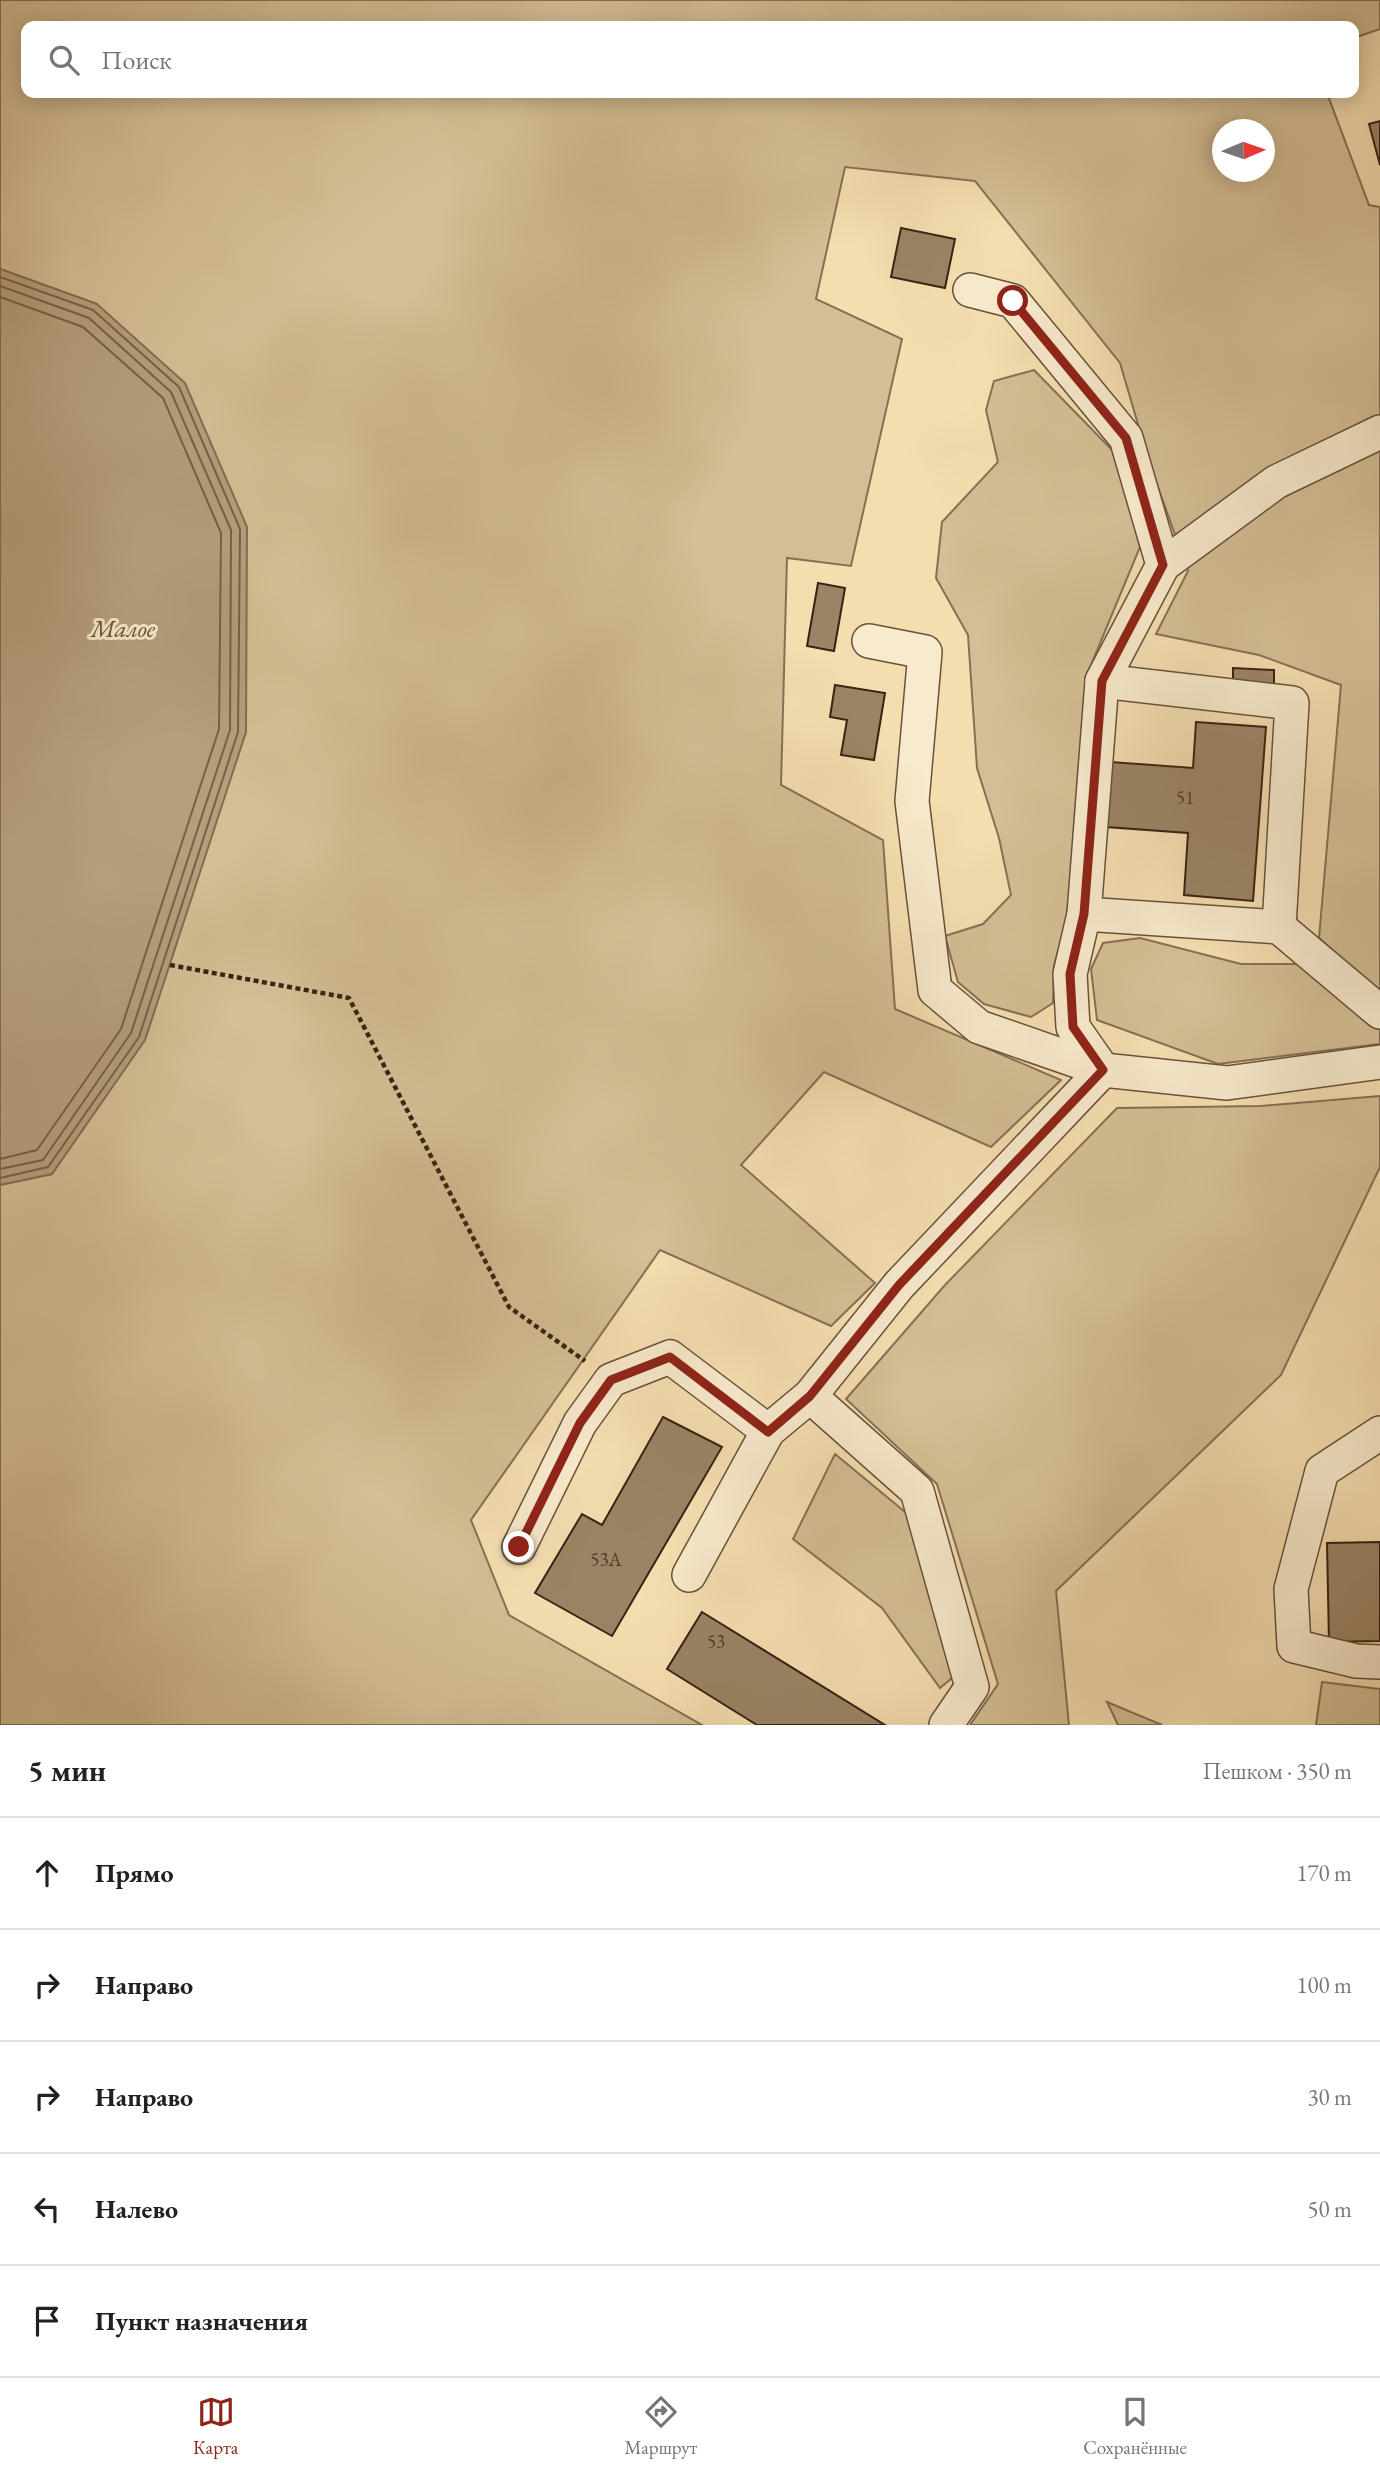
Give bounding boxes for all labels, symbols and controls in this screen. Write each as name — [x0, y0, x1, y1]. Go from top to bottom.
search box — [21, 21, 1359, 98]
icon: search — [45, 41, 83, 79]
text: Поиск — [101, 43, 172, 77]
north arrow — [1212, 119, 1275, 182]
route start — [997, 285, 1028, 316]
water label: Малое — [89, 613, 156, 644]
house number: 51 — [1176, 785, 1194, 810]
route end — [503, 1531, 534, 1562]
house number: 53А — [590, 1547, 623, 1572]
house number: 53 — [707, 1629, 725, 1654]
text: 5 мин — [28, 1751, 106, 1790]
text: Пешком · 350 m — [1203, 1756, 1352, 1786]
icon: ahead — [28, 1854, 66, 1892]
text: Прямо — [95, 1856, 174, 1890]
text: 170 m — [1296, 1858, 1352, 1888]
icon: right — [28, 1966, 66, 2004]
text: Направо — [95, 1968, 193, 2002]
text: 100 m — [1296, 1970, 1352, 2000]
icon: right — [28, 2078, 66, 2116]
text: Направо — [95, 2080, 193, 2114]
text: 30 m — [1307, 2082, 1352, 2112]
icon: left — [28, 2190, 66, 2228]
text: Налево — [95, 2192, 178, 2226]
text: 50 m — [1307, 2194, 1352, 2224]
icon: arrive — [28, 2302, 66, 2340]
text: Пункт назначения — [95, 2304, 308, 2338]
tab: Карта — [193, 2393, 238, 2460]
tab: Маршрут — [624, 2393, 697, 2460]
tab: Сохранённые — [1083, 2393, 1187, 2460]

